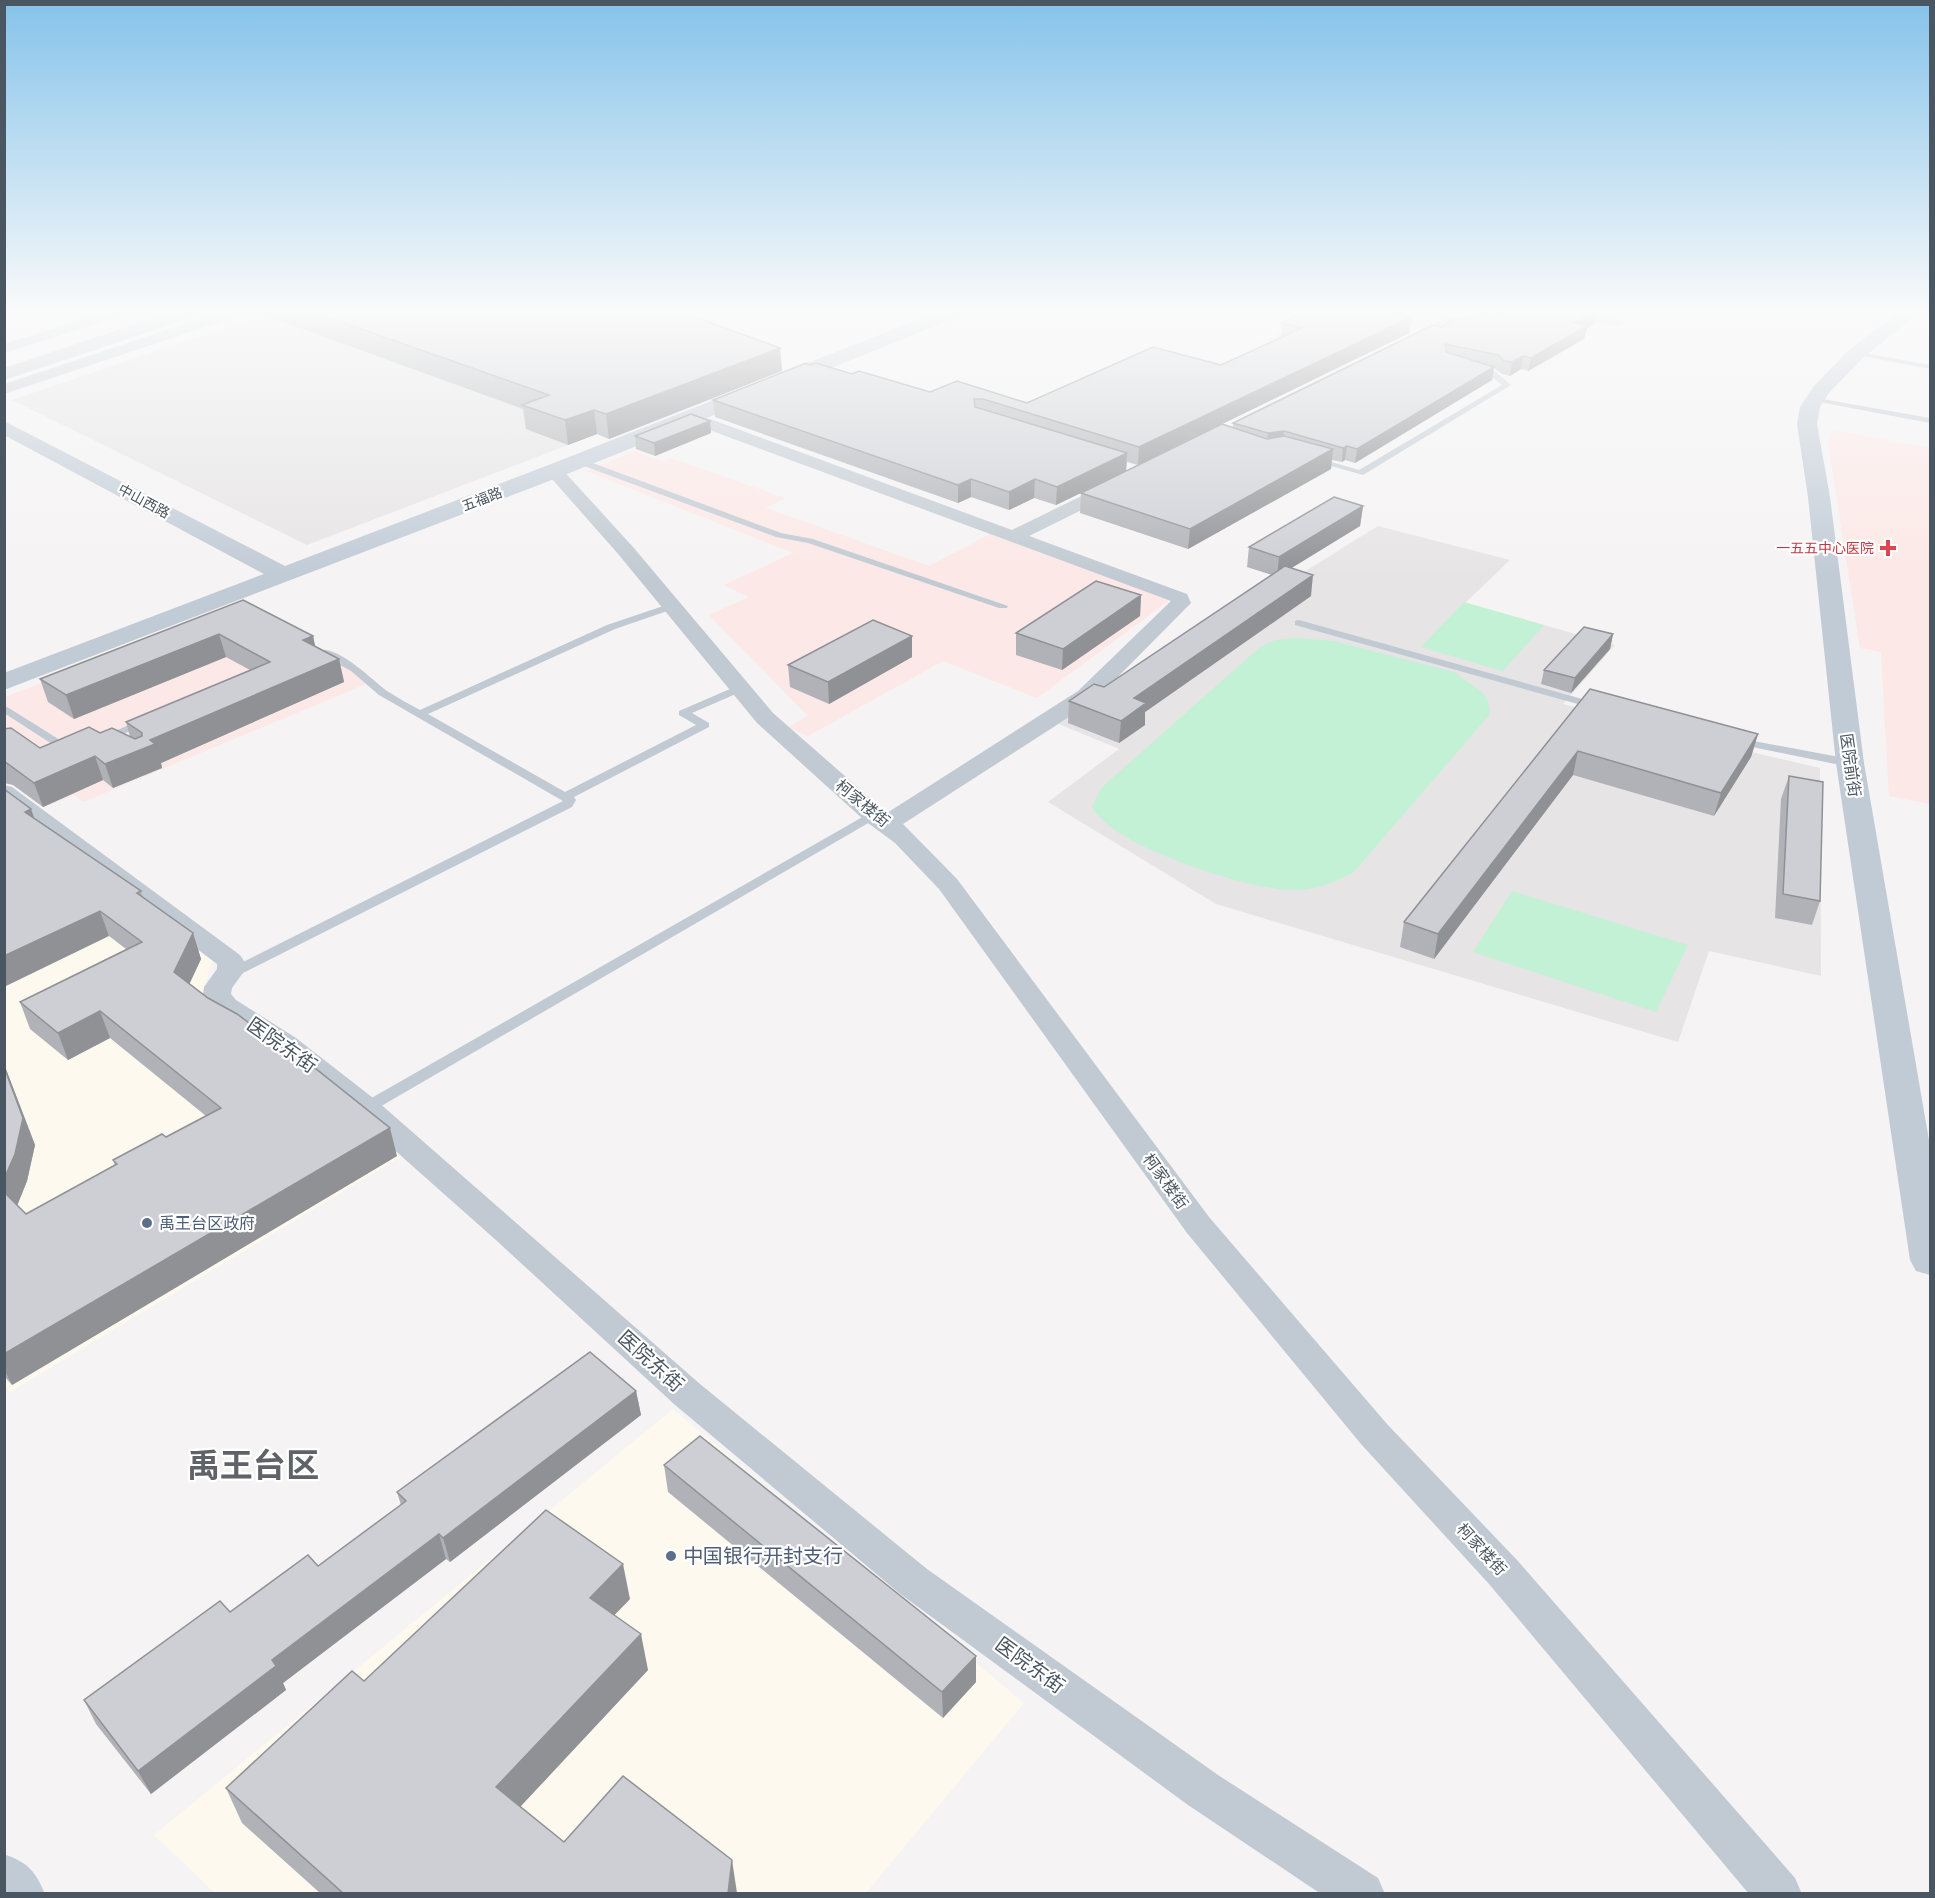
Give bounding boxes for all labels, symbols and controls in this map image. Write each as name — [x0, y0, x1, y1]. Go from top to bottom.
street label: 中山西路 — [115, 480, 173, 522]
street label: 五福路 — [459, 483, 505, 515]
place label: 一五五中心医院 — [1776, 539, 1874, 557]
marker: 一五五中心医院 — [1879, 539, 1897, 557]
street label: 医院前街 — [1836, 732, 1866, 798]
street label: 柯家楼街 — [831, 774, 895, 832]
street label: 医院东街 — [242, 1011, 323, 1079]
street label: 柯家楼街 — [1138, 1149, 1194, 1213]
place label: 禹王台区政府 — [159, 1212, 255, 1234]
marker: 禹王台区政府 — [140, 1216, 154, 1230]
street label: 医院东街 — [613, 1324, 690, 1397]
district label: 禹王台区 — [187, 1443, 319, 1487]
street label: 柯家楼街 — [1452, 1518, 1512, 1580]
place label: 中国银行开封支行 — [683, 1542, 843, 1569]
marker: 中国银行开封支行 — [664, 1549, 678, 1563]
street label: 医院东街 — [990, 1630, 1071, 1699]

